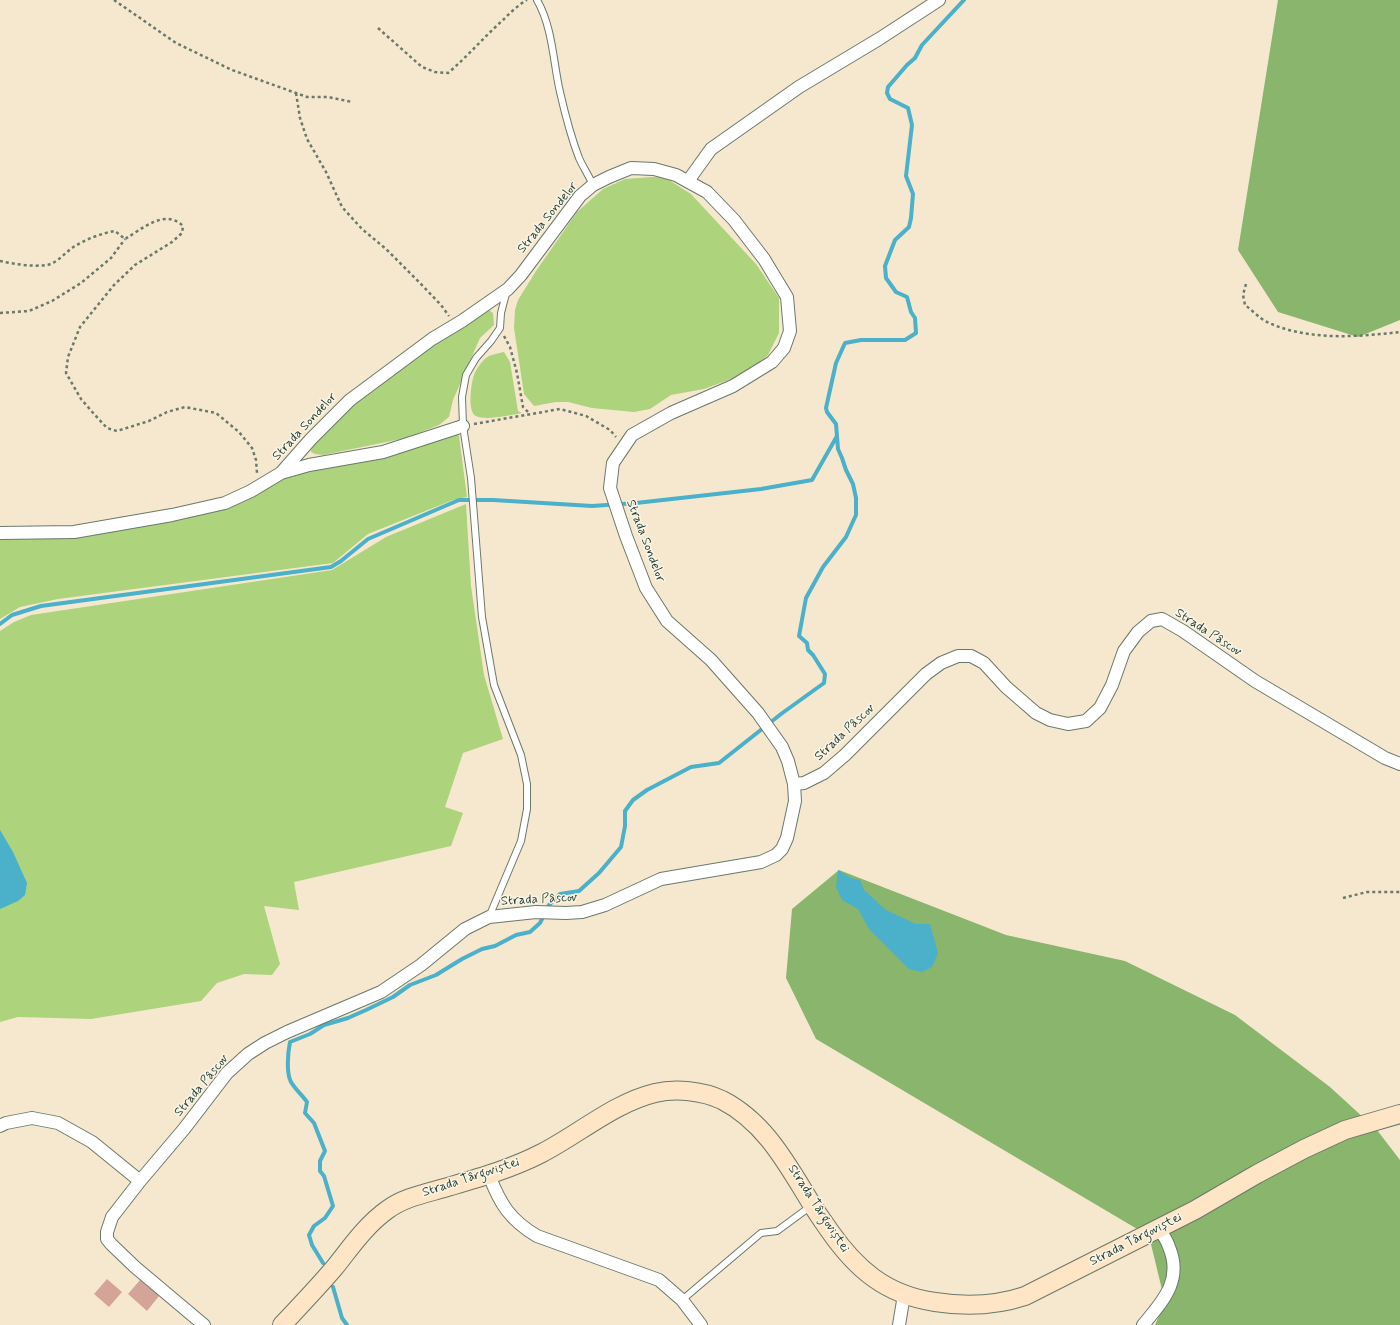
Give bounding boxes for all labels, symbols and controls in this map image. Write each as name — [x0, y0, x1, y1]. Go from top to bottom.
street label: Strada Sondelor — [515, 179, 581, 257]
street label: Strada Sondelor — [270, 390, 340, 464]
street label: Strada Sondelor — [622, 498, 668, 584]
street label: Strada Pâscov — [1172, 606, 1244, 660]
street label: Strada Pâscov — [812, 701, 878, 765]
street label: Strada Pâscov — [500, 890, 578, 910]
street label: Strada Pâscov — [171, 1052, 233, 1120]
street label: Strada Târgoviștei — [420, 1155, 522, 1201]
street label: Strada Târgoviștei — [784, 1162, 852, 1256]
street label: Strada Târgoviștei — [1087, 1210, 1185, 1270]

